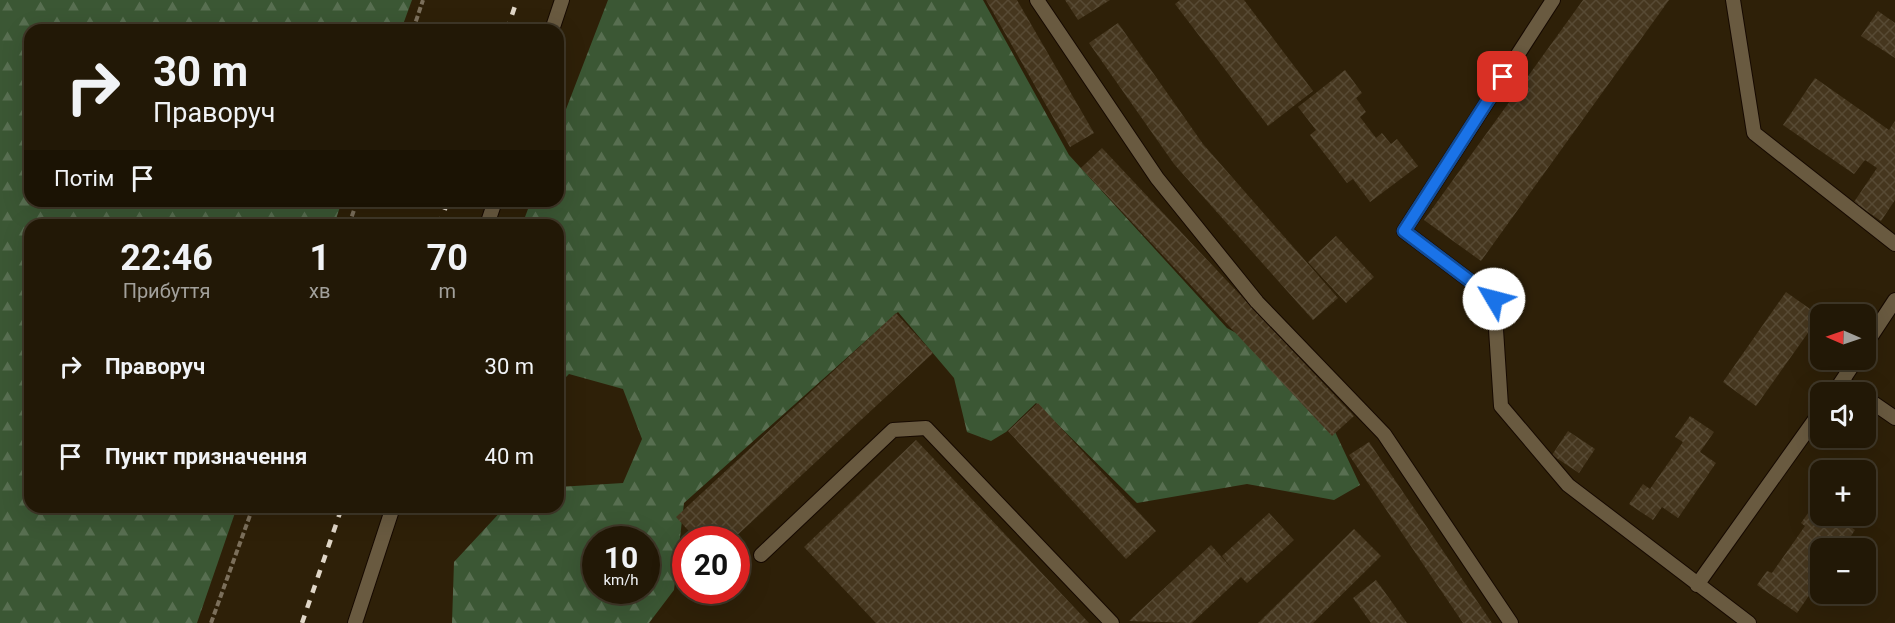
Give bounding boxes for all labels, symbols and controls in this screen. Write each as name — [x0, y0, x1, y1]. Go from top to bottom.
text: 30 m — [153, 47, 248, 96]
icon: right — [54, 48, 132, 126]
pin — [1477, 51, 1528, 102]
icon: arrive — [1486, 60, 1519, 93]
text: Праворуч — [153, 97, 275, 129]
icon: arrive — [126, 162, 159, 195]
text: Потім — [54, 166, 114, 191]
text: 22:46 — [120, 237, 213, 279]
text: 1 — [309, 237, 330, 279]
text: 70 — [427, 237, 468, 279]
position arrow — [1462, 267, 1526, 331]
text: Прибуття — [123, 279, 210, 303]
text: хв — [309, 279, 330, 303]
text: m — [438, 279, 456, 303]
north arrow — [1810, 304, 1876, 370]
map controls — [1810, 304, 1876, 604]
icon: right — [54, 350, 87, 383]
text: Праворуч — [105, 354, 205, 379]
text: 30 m — [485, 354, 534, 379]
button: sound — [1810, 382, 1876, 448]
icon: arrive — [54, 440, 87, 473]
text: Пункт призначення — [105, 444, 307, 469]
text: 40 m — [485, 444, 534, 469]
button: + — [1810, 460, 1876, 526]
speed limit sign: 20 — [672, 526, 750, 604]
button: − — [1810, 538, 1876, 604]
text: 10 — [604, 540, 638, 575]
text: km/h — [603, 571, 639, 589]

